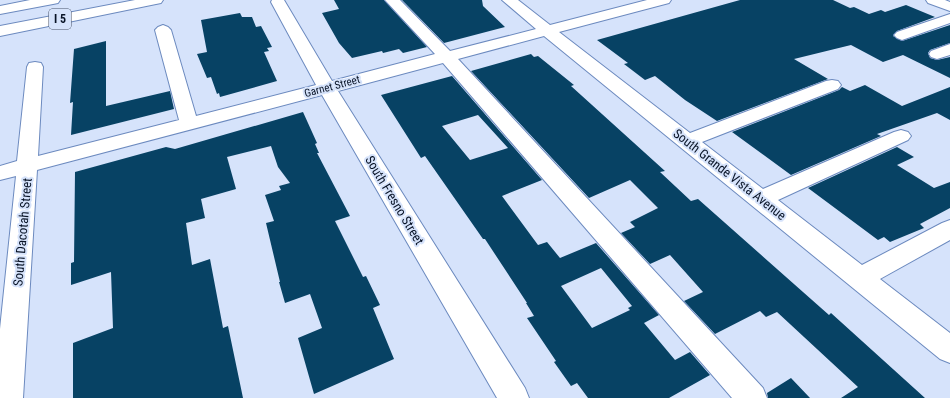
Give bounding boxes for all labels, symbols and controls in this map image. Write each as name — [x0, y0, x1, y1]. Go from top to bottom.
road number: I 5 — [49, 9, 71, 29]
street label: Garnet Street — [303, 73, 361, 100]
street label: South Grande Vista Avenue — [670, 126, 789, 223]
street label: South Fresno Street — [362, 153, 427, 247]
street label: South Dacotah Street — [10, 177, 35, 287]

